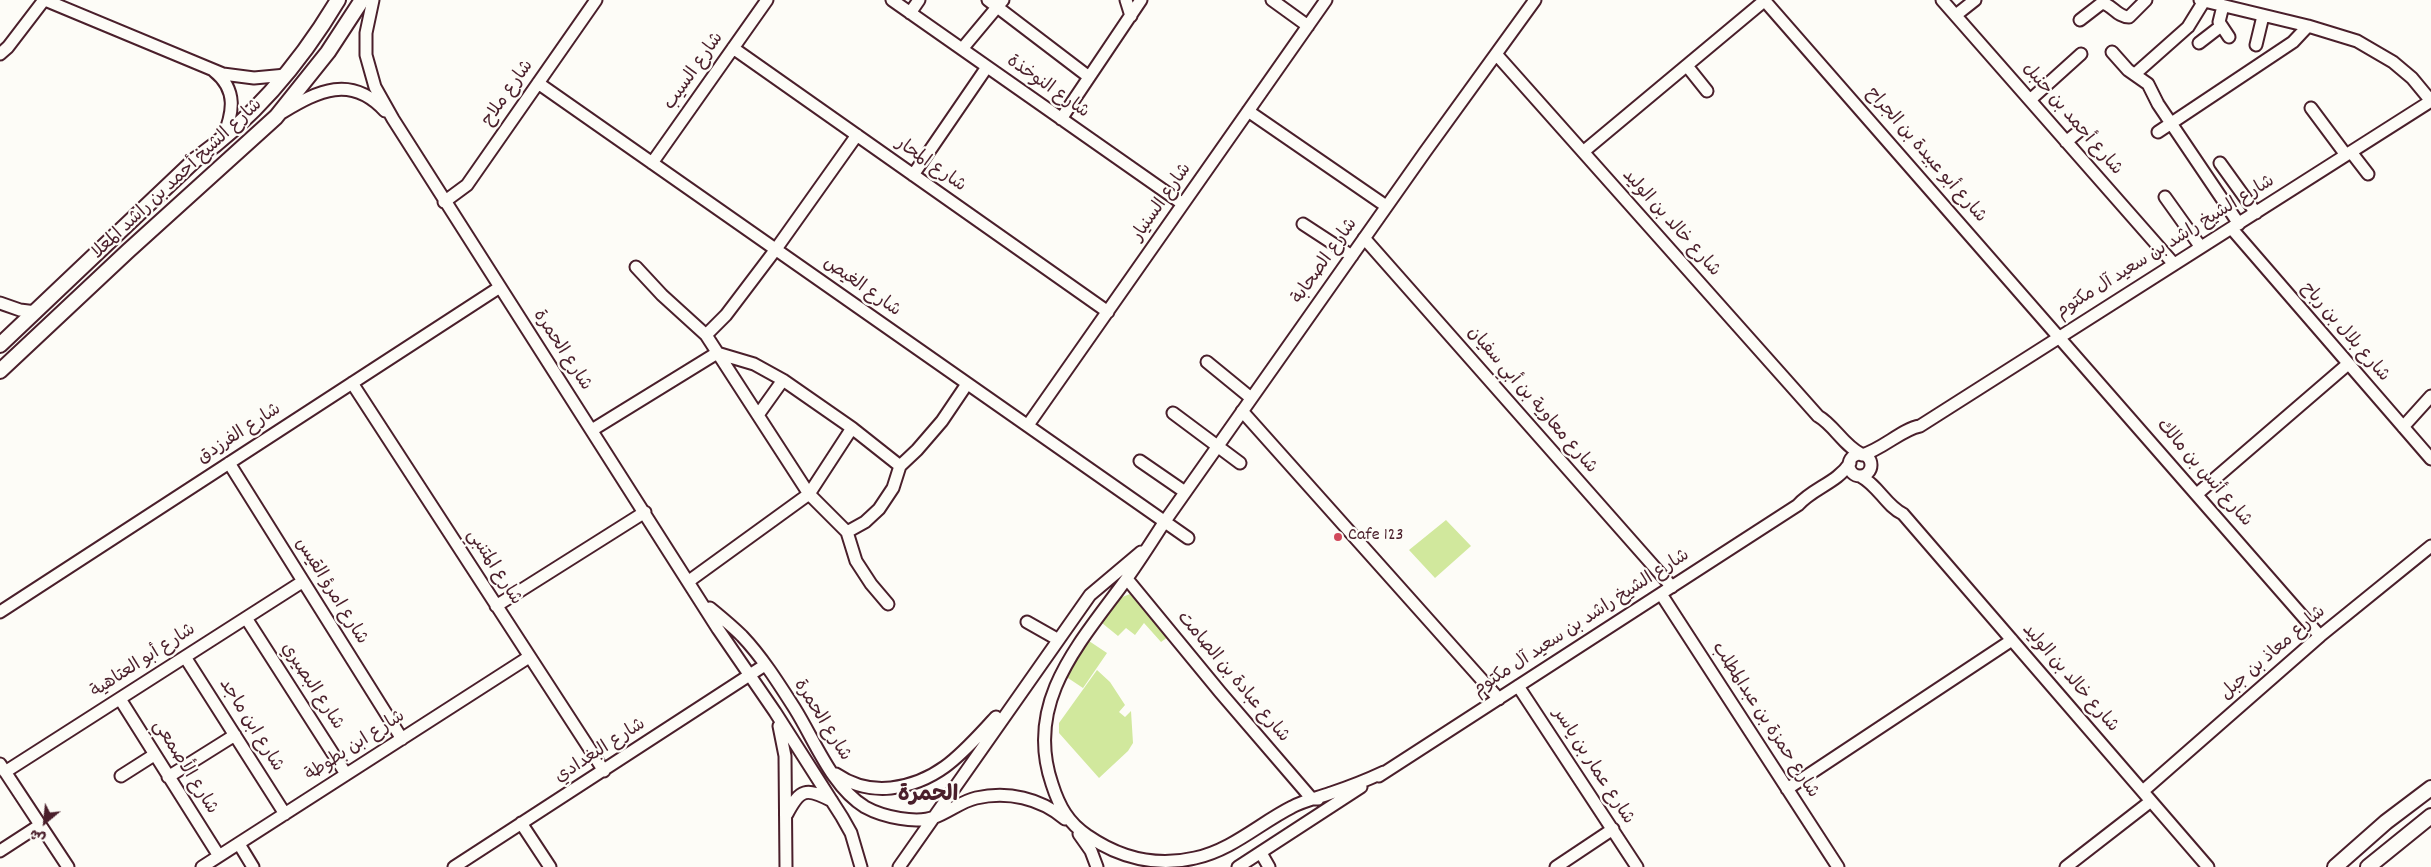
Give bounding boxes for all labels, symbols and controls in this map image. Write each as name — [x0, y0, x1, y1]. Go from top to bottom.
street label: شارع السيب — [660, 29, 730, 115]
street label: شارع النوخذة — [1002, 52, 1092, 124]
street label: شارع ملاح — [478, 57, 540, 131]
street label: شارع أحمد بن حنبل — [2016, 59, 2126, 181]
street label: شارع أبو عبيدة بن الجراح — [1860, 84, 1990, 228]
street label: شارع الشيخ أحمد بن راشد المعلا — [88, 95, 268, 265]
street label: شارع المحار — [891, 134, 969, 198]
street label: شارع السنيار — [1128, 160, 1198, 246]
street label: شارع خالد بن الوليد — [1616, 166, 1724, 282]
street label: شارع الشيخ راشد بن سعيد آل مكتوم — [2053, 172, 2279, 324]
street label: شارع الصحابة — [1289, 215, 1363, 309]
street label: شارع الغيص — [818, 253, 904, 323]
street label: شارع بلال بن رباح — [2295, 279, 2393, 387]
street label: شارع الحمرة — [527, 307, 595, 395]
street label: شارع معاوية بن أبي سفيان — [1461, 323, 1601, 479]
street label: شارع الفرزدق — [194, 400, 286, 470]
street label: شارع أنس بن مالك — [2150, 416, 2256, 532]
street label: شارع المتنبي — [460, 526, 526, 610]
place label: Cafe 123 — [1348, 526, 1404, 548]
marker: Cafe 123 — [1332, 531, 1344, 543]
street label: شارع امرؤ القيس — [289, 535, 371, 649]
street label: شارع الشيخ راشد بن سعيد آل مكتوم — [1470, 546, 1694, 702]
street label: شارع معاذ بن جبل — [2217, 602, 2331, 706]
street label: شارع عبادة بن الصامت — [1171, 608, 1293, 748]
street label: شارع أبو العتاهية — [87, 620, 201, 704]
street label: شارع خالد بن الوليد — [2016, 620, 2122, 738]
street label: شارع البصيري — [275, 639, 347, 735]
street label: شارع حمزة بن عبدالمطلب — [1706, 639, 1822, 803]
street label: شارع ابن ماجد — [213, 675, 287, 777]
street label: شارع الحمرة — [787, 676, 855, 766]
street label: شارع عمار بن ياسر — [1546, 705, 1638, 829]
street label: شارع ابن بطوطة — [302, 707, 410, 787]
street label: شارع البغدادي — [552, 715, 650, 789]
street label: شارع الأصمعي — [146, 717, 222, 819]
district label: الحمرة — [898, 784, 958, 810]
north arrow — [20, 797, 70, 847]
text: ش — [26, 823, 49, 848]

